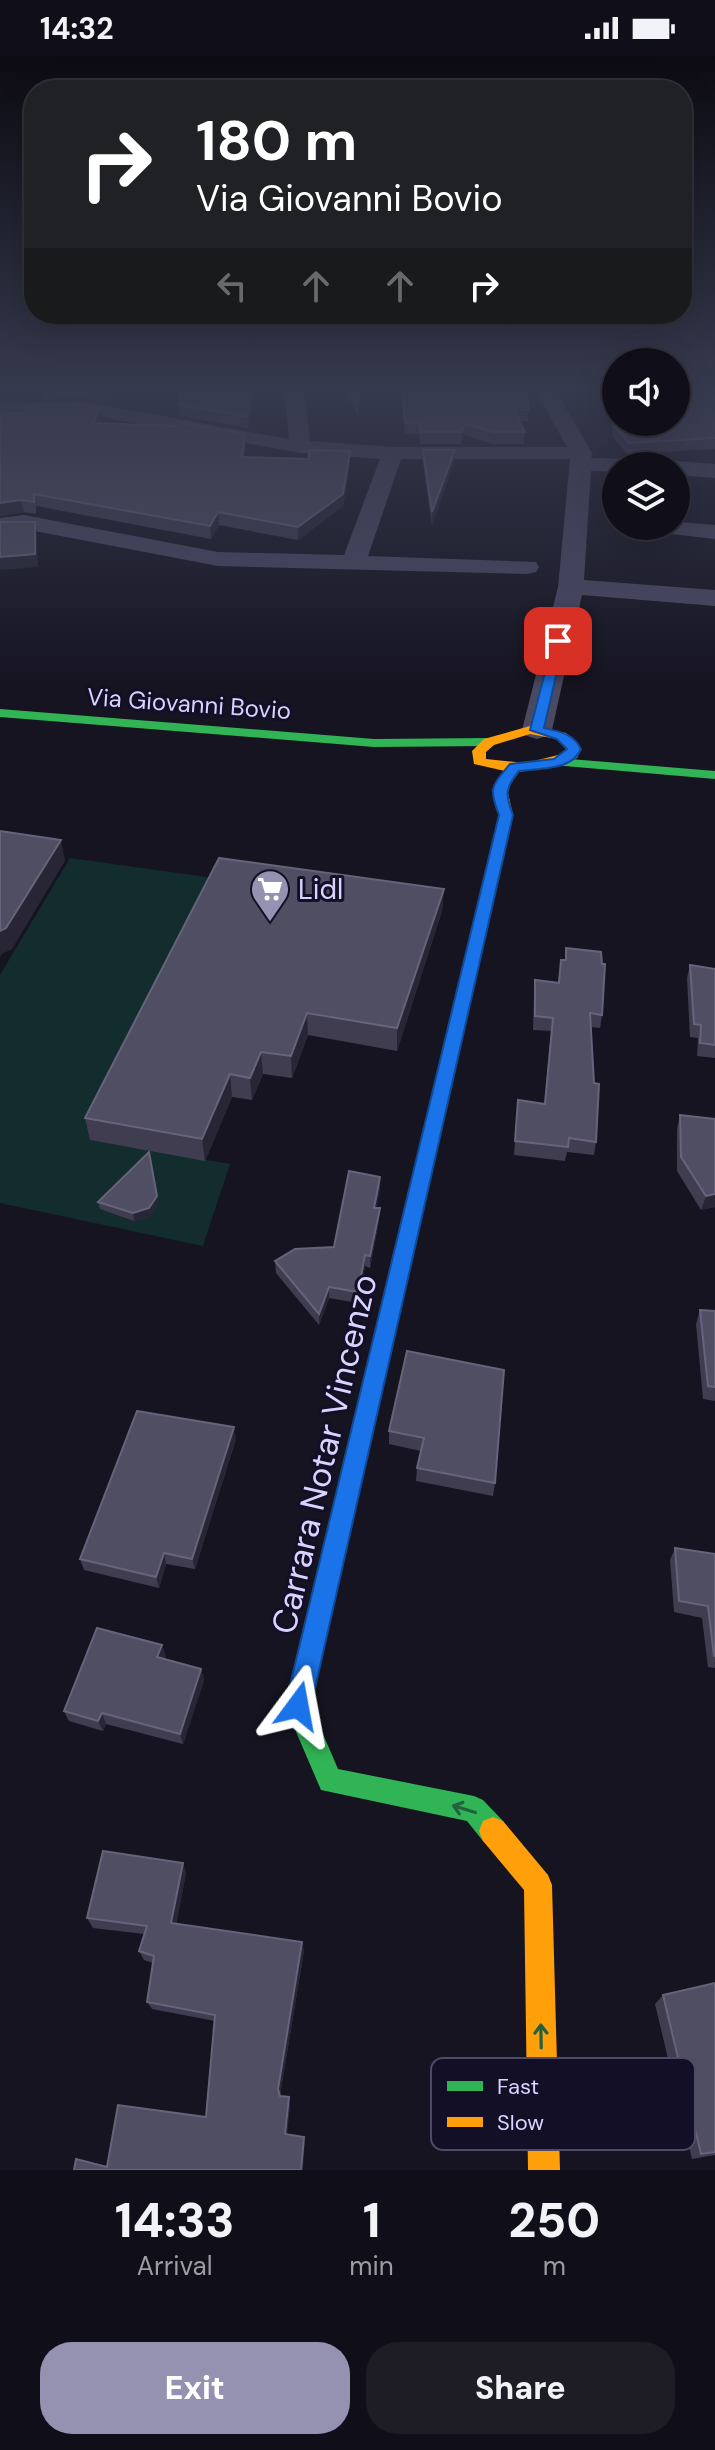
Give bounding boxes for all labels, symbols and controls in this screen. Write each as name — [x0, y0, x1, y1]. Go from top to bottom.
text: 14:32 — [40, 9, 113, 48]
text: 180 m — [196, 104, 357, 177]
icon: right — [64, 112, 168, 216]
text: Via Giovanni Bovio — [196, 175, 503, 222]
icon: left — [210, 264, 254, 308]
icon: ahead — [294, 264, 338, 308]
icon: ahead — [378, 264, 422, 308]
icon: right — [462, 264, 506, 308]
map controls — [602, 348, 690, 540]
button: sound — [602, 348, 690, 436]
button: layers — [602, 452, 690, 540]
pin — [524, 607, 592, 675]
icon: arrive — [536, 619, 580, 663]
street label: Via Giovanni Bovio — [86, 681, 292, 726]
supermarket icon: Lidl — [249, 868, 291, 923]
place label: Lidl — [298, 871, 343, 908]
street label: Carrara Notar Vincenzo — [261, 1270, 388, 1638]
position arrow — [256, 1664, 340, 1748]
one-way arrow — [452, 1801, 477, 1815]
one-way arrow — [534, 2023, 549, 2050]
legend — [431, 2058, 695, 2150]
text: Fast — [497, 2072, 539, 2101]
text: Slow — [497, 2108, 544, 2137]
text: 14:33 — [115, 2189, 234, 2252]
text: 1 — [363, 2189, 380, 2252]
text: 250 — [509, 2189, 600, 2252]
text: Arrival — [137, 2249, 213, 2283]
text: min — [349, 2249, 394, 2283]
text: m — [543, 2249, 566, 2283]
button: Exit — [40, 2342, 350, 2434]
button: Share — [366, 2342, 675, 2434]

